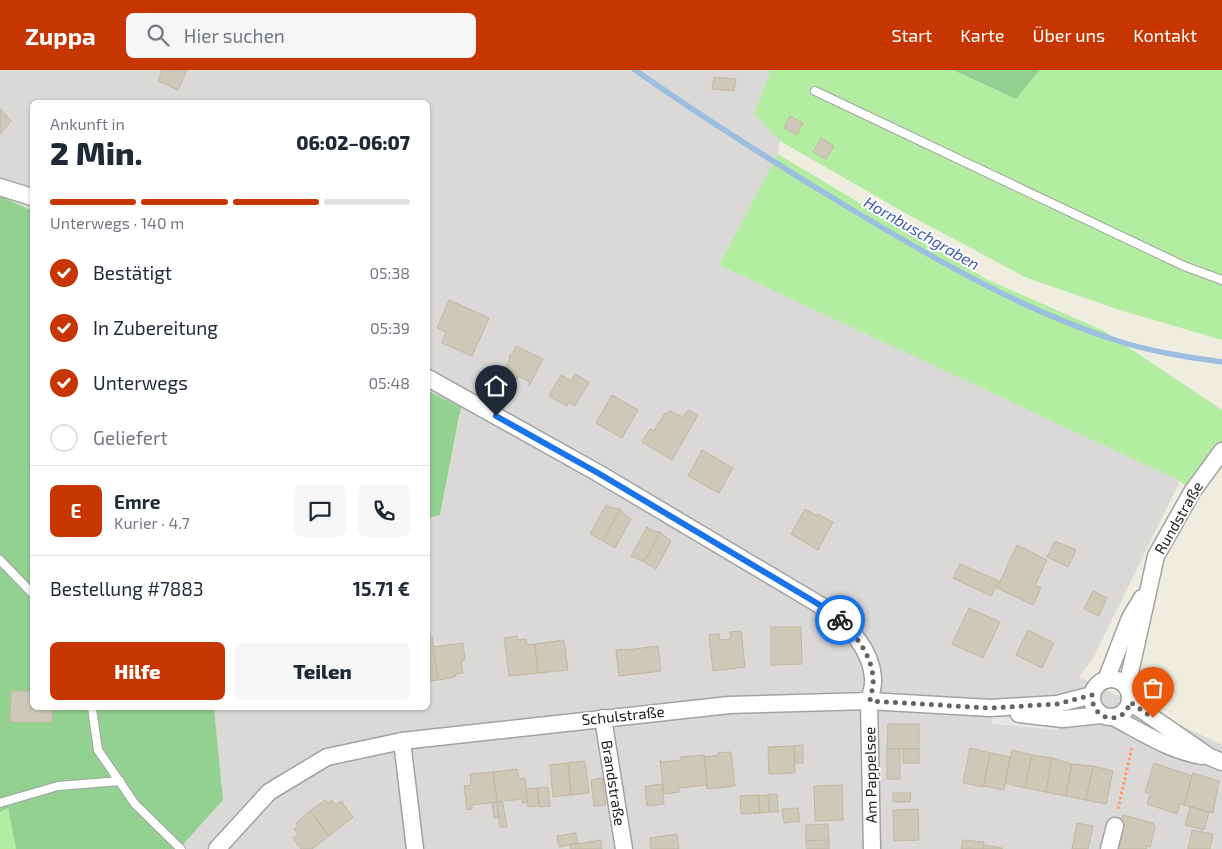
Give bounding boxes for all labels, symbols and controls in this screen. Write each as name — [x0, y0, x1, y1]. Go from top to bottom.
search box — [126, 13, 476, 58]
text: Zuppa — [25, 21, 96, 50]
icon: search — [144, 21, 172, 49]
text: Hier suchen — [184, 24, 285, 47]
text: Start — [891, 24, 932, 46]
text: Karte — [960, 24, 1005, 46]
text: Über uns — [1033, 24, 1105, 46]
text: Kontakt — [1133, 24, 1197, 46]
text: Ankunft in — [50, 114, 125, 133]
text: 06:02–06:07 — [296, 131, 410, 154]
text: 2 Min. — [50, 133, 143, 171]
water label: Hornbuschgraben — [861, 192, 983, 273]
text: Unterwegs · 140 m — [50, 213, 184, 232]
icon: check — [50, 259, 78, 287]
text: Bestätigt — [93, 261, 172, 284]
text: 05:38 — [369, 263, 410, 282]
icon: check — [50, 314, 78, 342]
text: In Zubereitung — [93, 316, 218, 339]
text: 05:39 — [370, 318, 410, 337]
pin — [475, 365, 517, 416]
icon: check — [50, 369, 78, 397]
text: Unterwegs — [93, 371, 188, 394]
icon: home — [482, 372, 510, 400]
text: 05:48 — [368, 373, 410, 392]
text: Geliefert — [93, 426, 168, 449]
street label: Rundstraße — [1150, 478, 1206, 557]
button: chat — [294, 485, 346, 537]
button: phone — [358, 485, 410, 537]
text: Emre — [114, 490, 160, 513]
text: E — [71, 499, 81, 522]
text: Kurier · 4.7 — [114, 513, 190, 532]
text: Bestellung #7883 — [50, 577, 203, 600]
text: 15.71 € — [353, 577, 410, 600]
courier — [815, 595, 865, 645]
icon: bike — [826, 606, 854, 634]
button: Hilfe — [50, 642, 225, 700]
button: Teilen — [235, 642, 410, 700]
pin — [1132, 667, 1174, 718]
icon: bag — [1139, 674, 1167, 702]
street label: Schulstraße — [581, 702, 665, 728]
street label: Am Pappelsee — [860, 727, 880, 823]
street label: Brandstraße — [598, 739, 630, 827]

